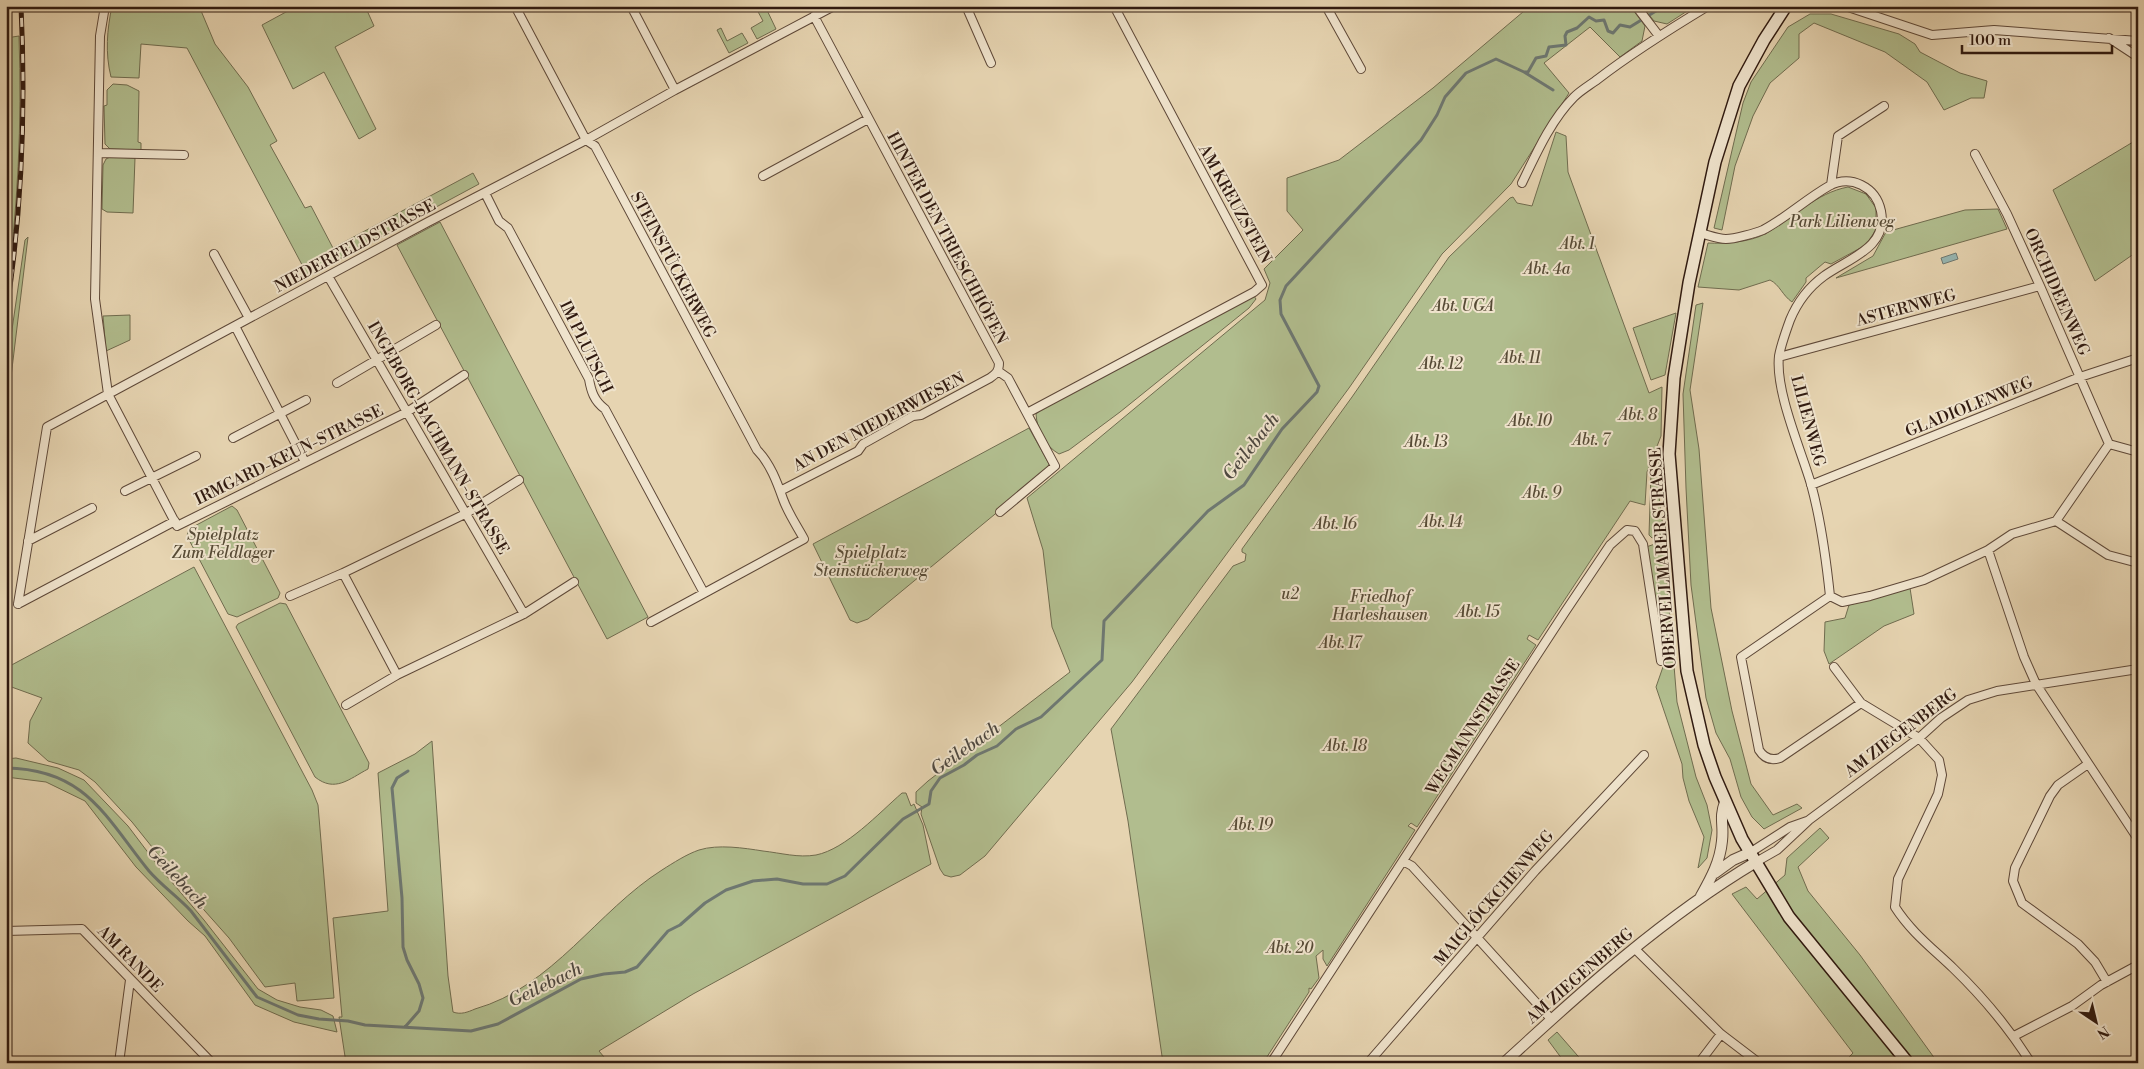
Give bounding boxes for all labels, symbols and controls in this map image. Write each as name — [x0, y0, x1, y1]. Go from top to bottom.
scale bar — [1962, 22, 2112, 54]
text: 100 m — [1969, 31, 2011, 50]
street label: HINTER DEN TRIESCHHÖFEN — [882, 127, 1013, 348]
street label: AM KREUZSTEIN — [1194, 140, 1276, 267]
street label: STEINSTÜCKERWEG — [626, 187, 722, 342]
street label: NIEDERFELDSTRASSE — [271, 195, 439, 297]
park label: Park Lilienweg — [1788, 212, 1895, 232]
street label: ORCHIDEENWEG — [2020, 225, 2094, 359]
park label: Abt. 1 — [1558, 234, 1595, 254]
park label: Abt. 4a — [1522, 259, 1570, 279]
street label: ASTERNWEG — [1853, 285, 1958, 331]
park label: Abt. UGA — [1430, 296, 1494, 316]
street label: IM PLUTSCH — [555, 297, 617, 397]
street label: INGEBORG-BACHMANN-STRASSE — [363, 318, 513, 558]
park label: Abt. 11 — [1498, 348, 1541, 368]
park label: Abt. 12 — [1417, 354, 1463, 374]
street label: AN DEN NIEDERWIESEN — [789, 368, 968, 476]
street label: GLADIOLENWEG — [1902, 372, 2036, 442]
street label: LILIENWEG — [1786, 373, 1830, 469]
street label: IRMGARD-KEUN-STRASSE — [191, 401, 387, 509]
park label: Abt. 8 — [1617, 405, 1658, 425]
water label: Geilebach — [1218, 408, 1285, 485]
park label: Abt. 10 — [1506, 411, 1552, 431]
park label: Abt. 7 — [1571, 430, 1611, 450]
park label: Abt. 13 — [1402, 432, 1448, 452]
street label: OBERVELLMARER STRASSE — [1645, 447, 1681, 669]
park label: Abt. 9 — [1521, 483, 1562, 503]
park label: Abt. 14 — [1418, 512, 1464, 532]
park label: Abt. 16 — [1311, 514, 1357, 534]
park label: Spielplatz Zum Feldlager — [172, 525, 276, 563]
park label: Spielplatz Steinstückerweg — [814, 543, 929, 581]
park label: u2 — [1281, 584, 1299, 604]
park label: Friedhof Harleshausen — [1331, 587, 1429, 625]
park label: Abt. 15 — [1454, 602, 1500, 622]
park label: Abt. 17 — [1317, 633, 1363, 653]
street label: WEGMANNSTRASSE — [1421, 655, 1524, 799]
street label: AM ZIEGENBERG — [1840, 684, 1961, 782]
water label: Geilebach — [926, 716, 1005, 781]
park label: Abt. 18 — [1321, 736, 1367, 756]
park label: Abt. 19 — [1227, 815, 1273, 835]
street label: MAIGLÖCKCHENWEG — [1428, 825, 1558, 970]
water label: Geilebach — [142, 840, 213, 915]
street label: AM RANDE — [92, 921, 167, 997]
street label: AM ZIEGENBERG — [1521, 924, 1638, 1029]
park label: Abt. 20 — [1264, 938, 1314, 958]
water label: Geilebach — [504, 957, 587, 1013]
north arrow — [2072, 996, 2122, 1046]
text: N — [2093, 1021, 2113, 1042]

